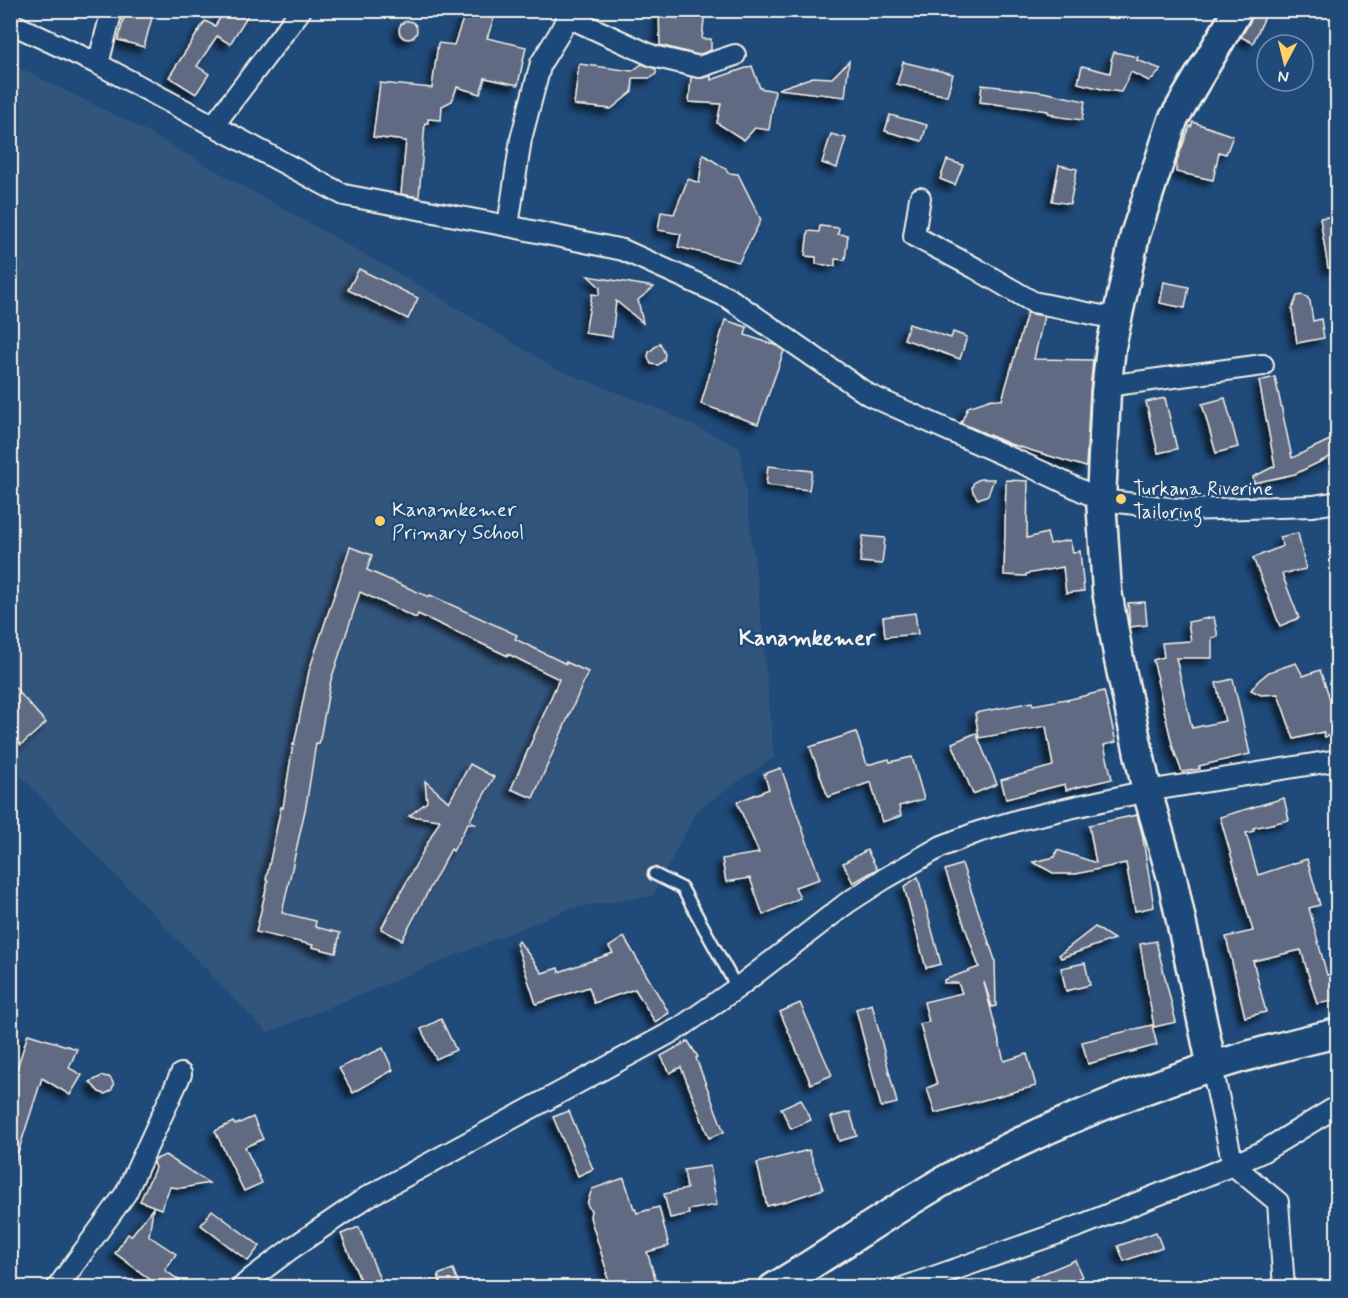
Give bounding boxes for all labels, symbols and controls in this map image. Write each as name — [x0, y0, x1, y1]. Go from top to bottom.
north arrow — [1255, 33, 1315, 93]
text: N — [1277, 65, 1290, 87]
place label: Turkana Riverine Tailoring — [1133, 476, 1273, 528]
marker: Turkana Riverine Tailoring — [1114, 492, 1128, 506]
place label: Kanamkemer Primary School — [392, 497, 524, 547]
marker: Kanamkemer Primary School — [373, 514, 387, 528]
district label: Kanamkemer — [739, 625, 876, 653]

